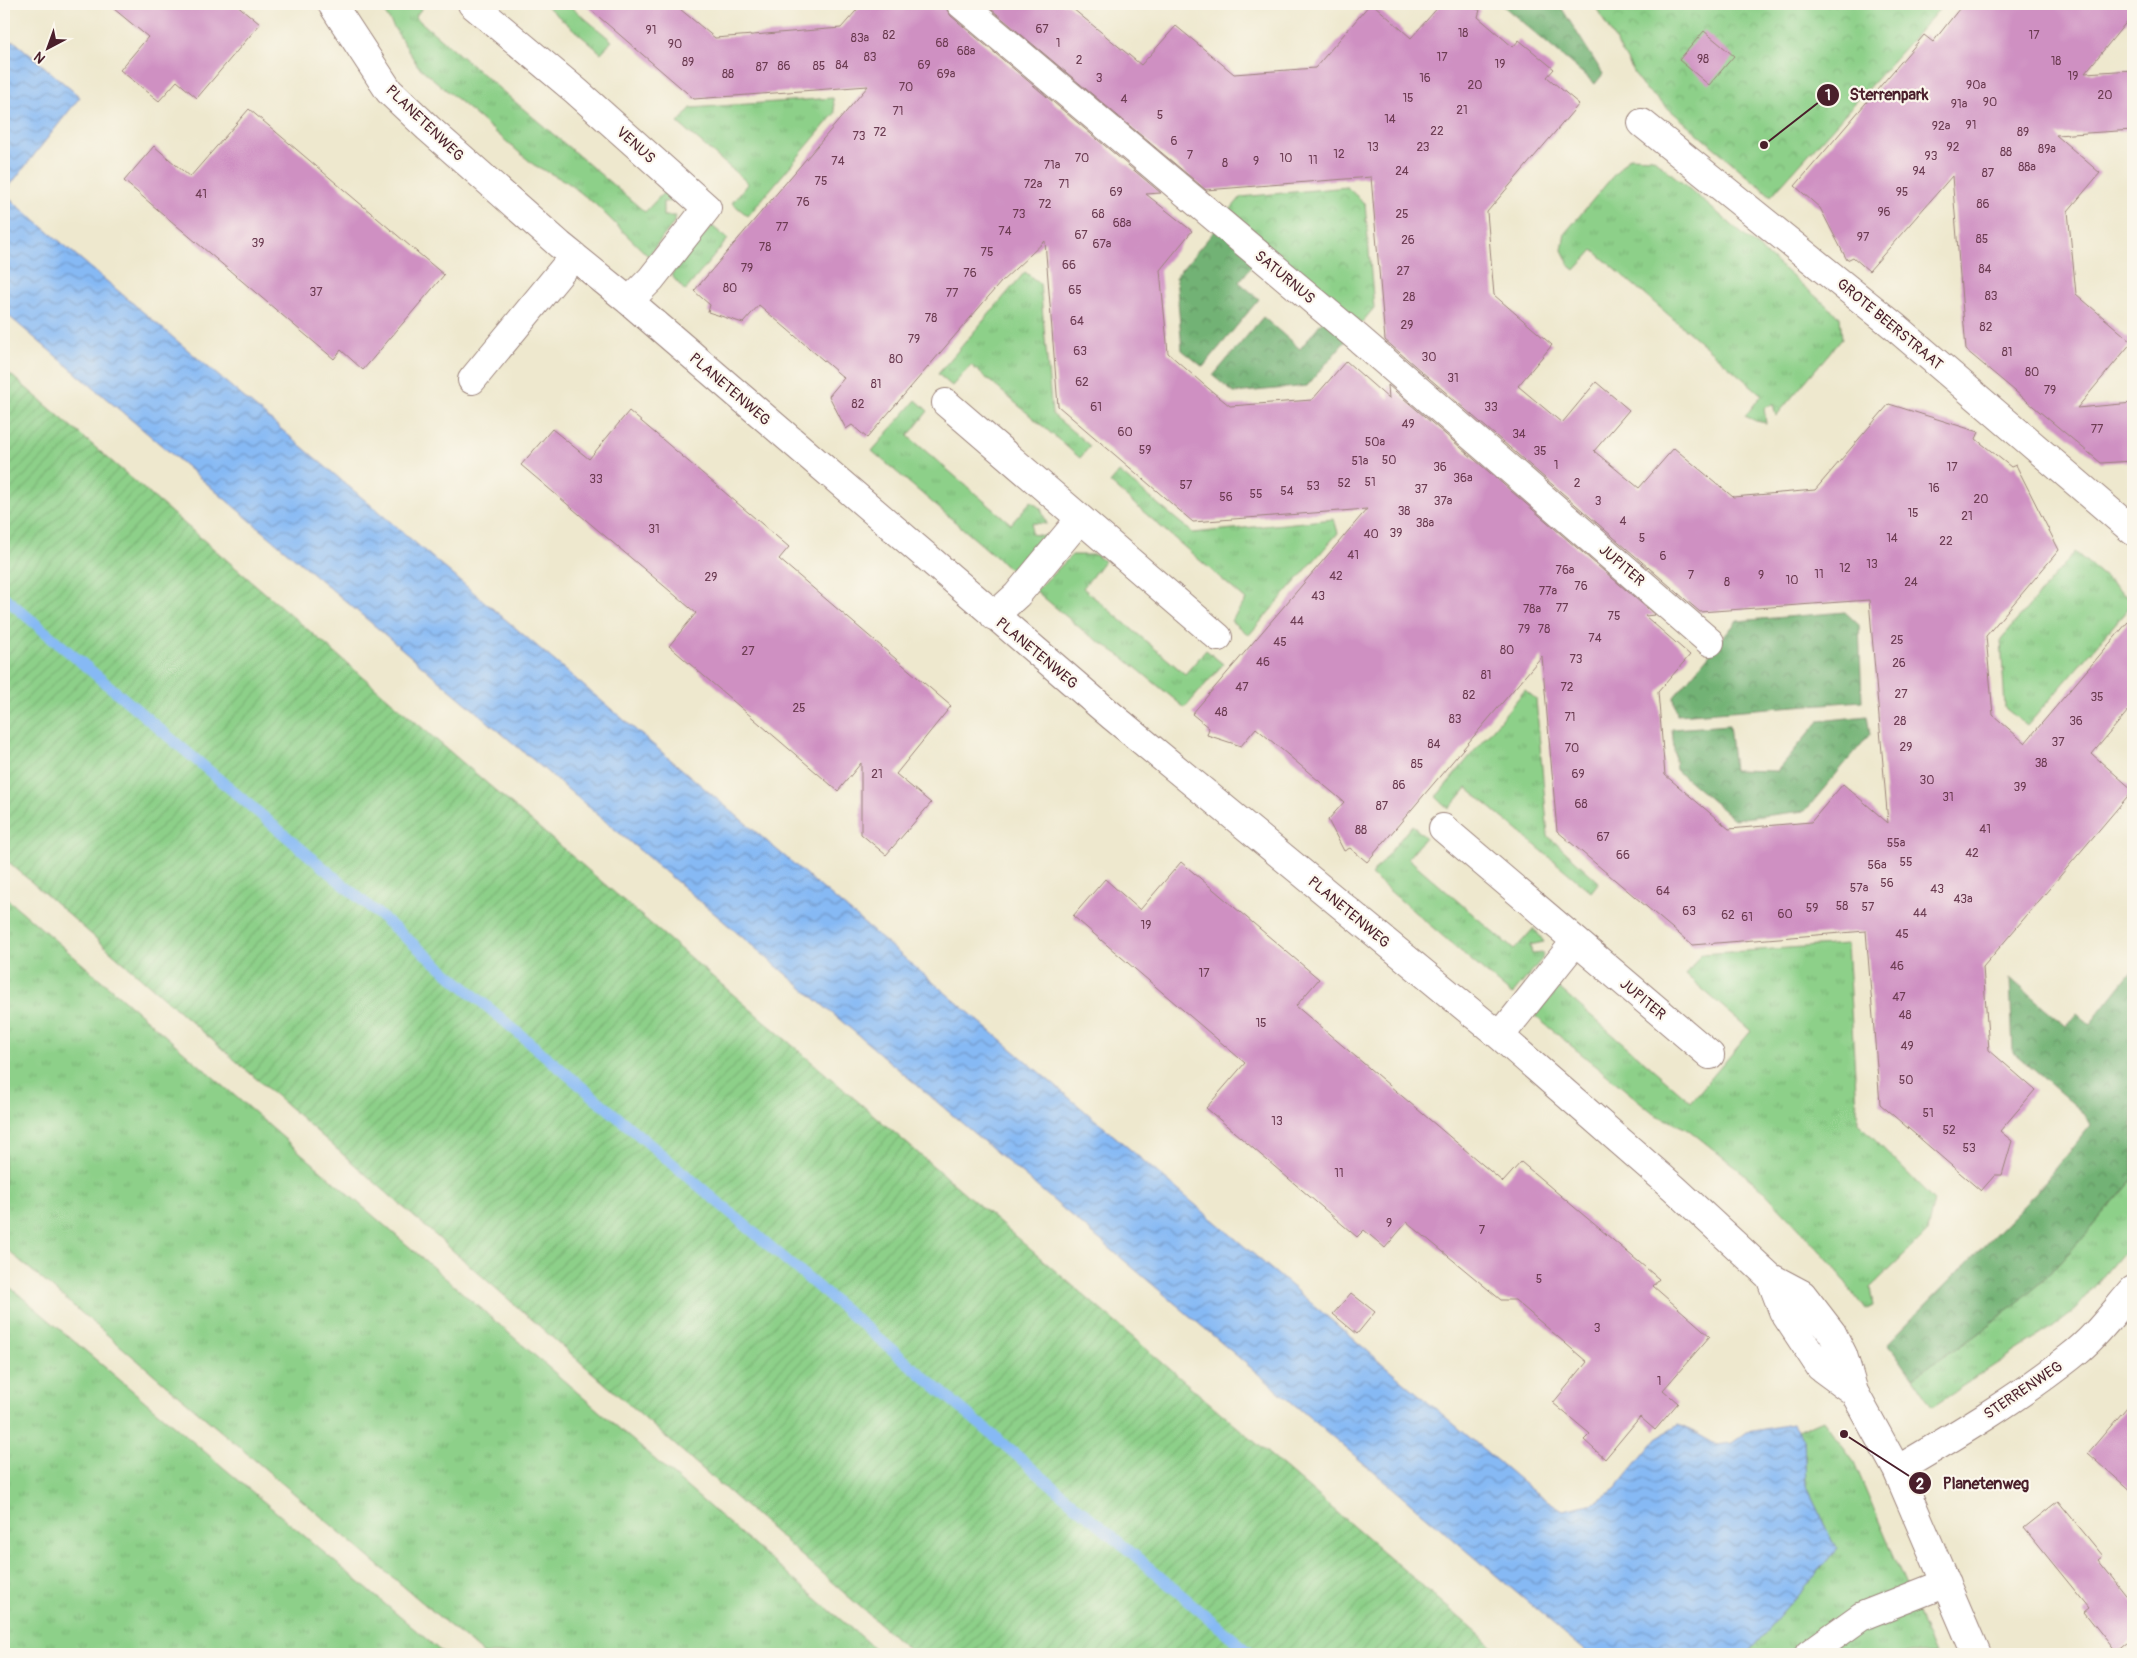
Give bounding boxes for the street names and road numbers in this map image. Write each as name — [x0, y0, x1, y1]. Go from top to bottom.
street label: PLANETENWEG — [382, 81, 468, 165]
street label: VENUS — [612, 123, 659, 168]
street label: SATURNUS — [1251, 247, 1319, 308]
street label: GROTE BEERSTRAAT — [1833, 274, 1947, 374]
street label: PLANETENWEG — [685, 349, 774, 430]
street label: JUPITER — [1595, 540, 1649, 591]
street label: PLANETENWEG — [992, 613, 1082, 693]
street label: PLANETENWEG — [1304, 872, 1394, 952]
street label: JUPITER — [1616, 975, 1670, 1024]
street label: STERRENWEG — [1980, 1357, 2066, 1424]

